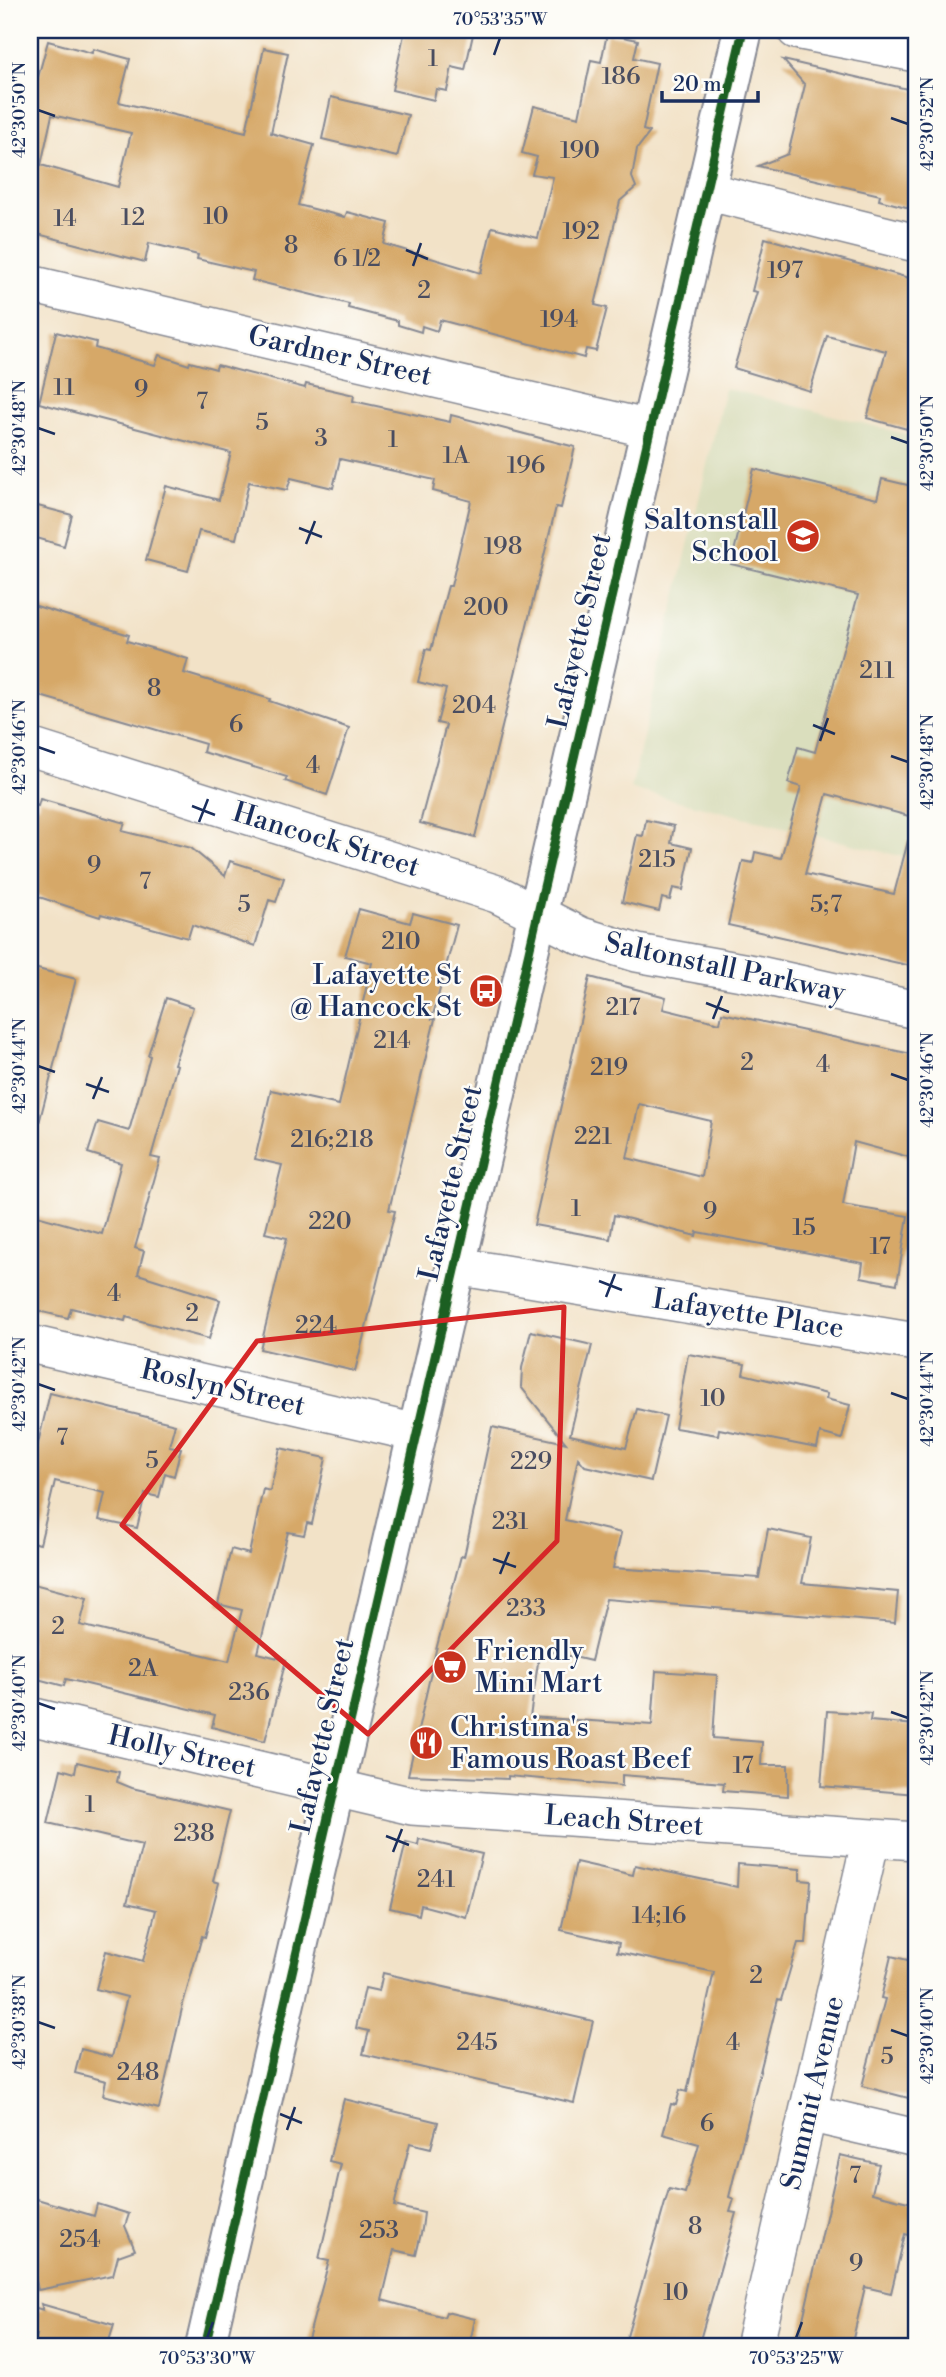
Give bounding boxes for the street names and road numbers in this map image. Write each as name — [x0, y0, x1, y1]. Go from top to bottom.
street label: Gardner Street — [245, 318, 435, 394]
street label: Lafayette Street — [540, 530, 620, 732]
street label: Hancock Street — [228, 795, 424, 885]
street label: Saltonstall Parkway — [601, 925, 849, 1011]
street label: Lafayette Street — [411, 1082, 491, 1284]
street label: Lafayette Place — [650, 1282, 846, 1346]
street label: Roslyn Street — [137, 1352, 309, 1424]
street label: Lafayette Street — [283, 1635, 363, 1837]
street label: Holly Street — [105, 1718, 259, 1786]
street label: Leach Street — [543, 1798, 705, 1844]
street label: Summit Avenue — [774, 1993, 852, 2193]

